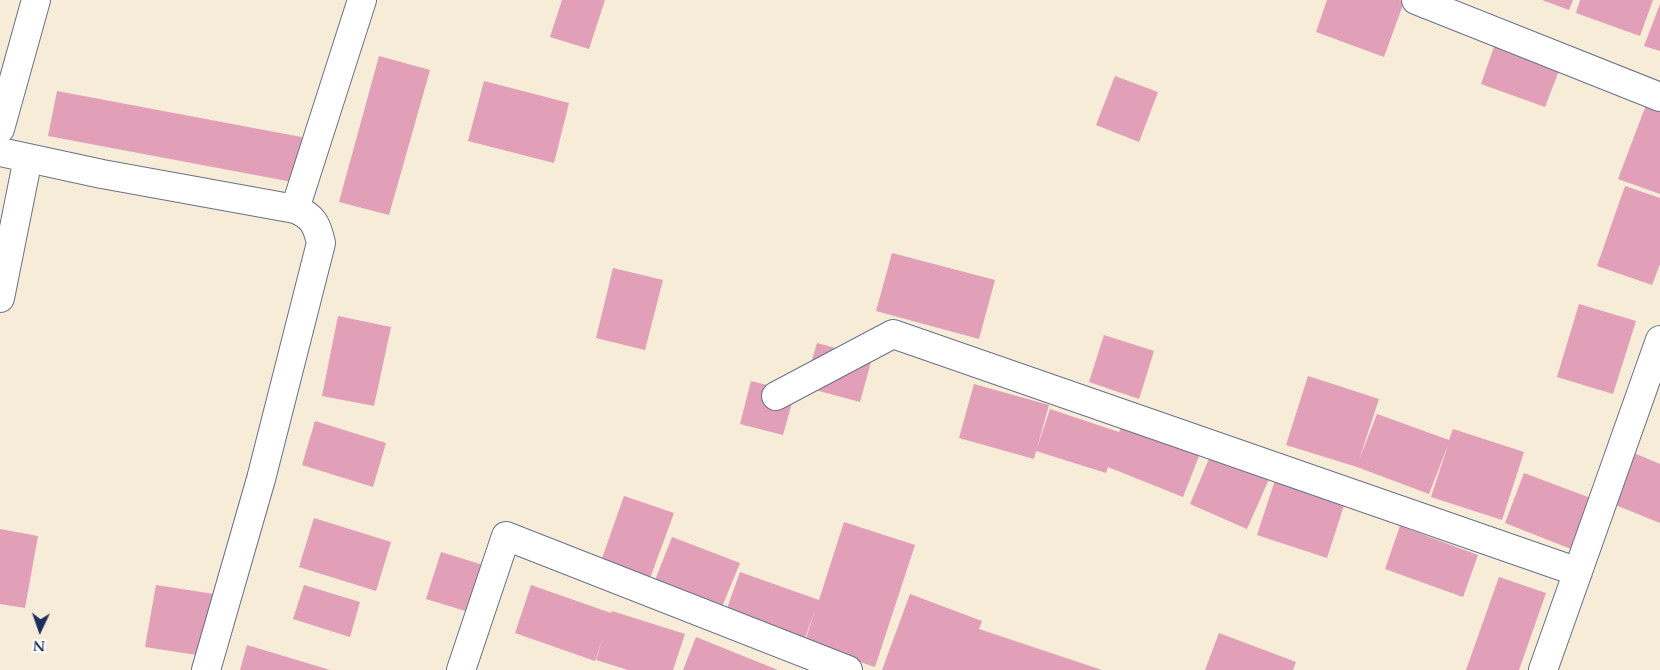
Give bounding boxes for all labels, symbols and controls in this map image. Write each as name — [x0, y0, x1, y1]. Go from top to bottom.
north arrow — [15, 605, 65, 655]
text: N — [33, 636, 46, 655]

